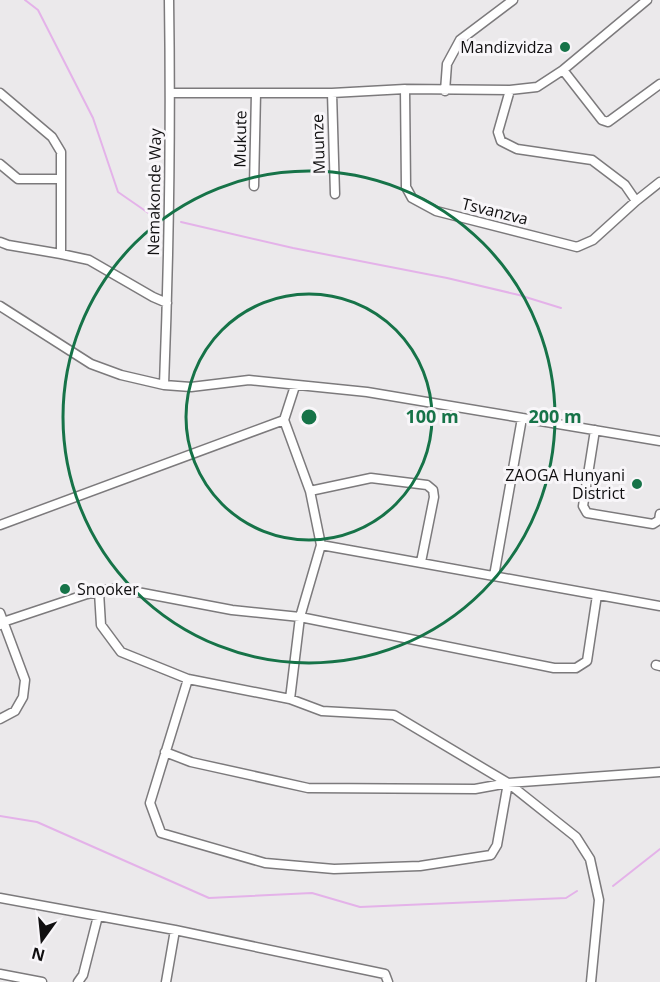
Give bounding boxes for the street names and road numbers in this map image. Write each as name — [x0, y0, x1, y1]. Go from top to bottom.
street label: Mukute — [229, 110, 251, 168]
street label: Muunze — [306, 113, 330, 175]
street label: Nemakonde Way — [142, 127, 166, 256]
street label: Tsvanzva — [460, 192, 530, 230]

